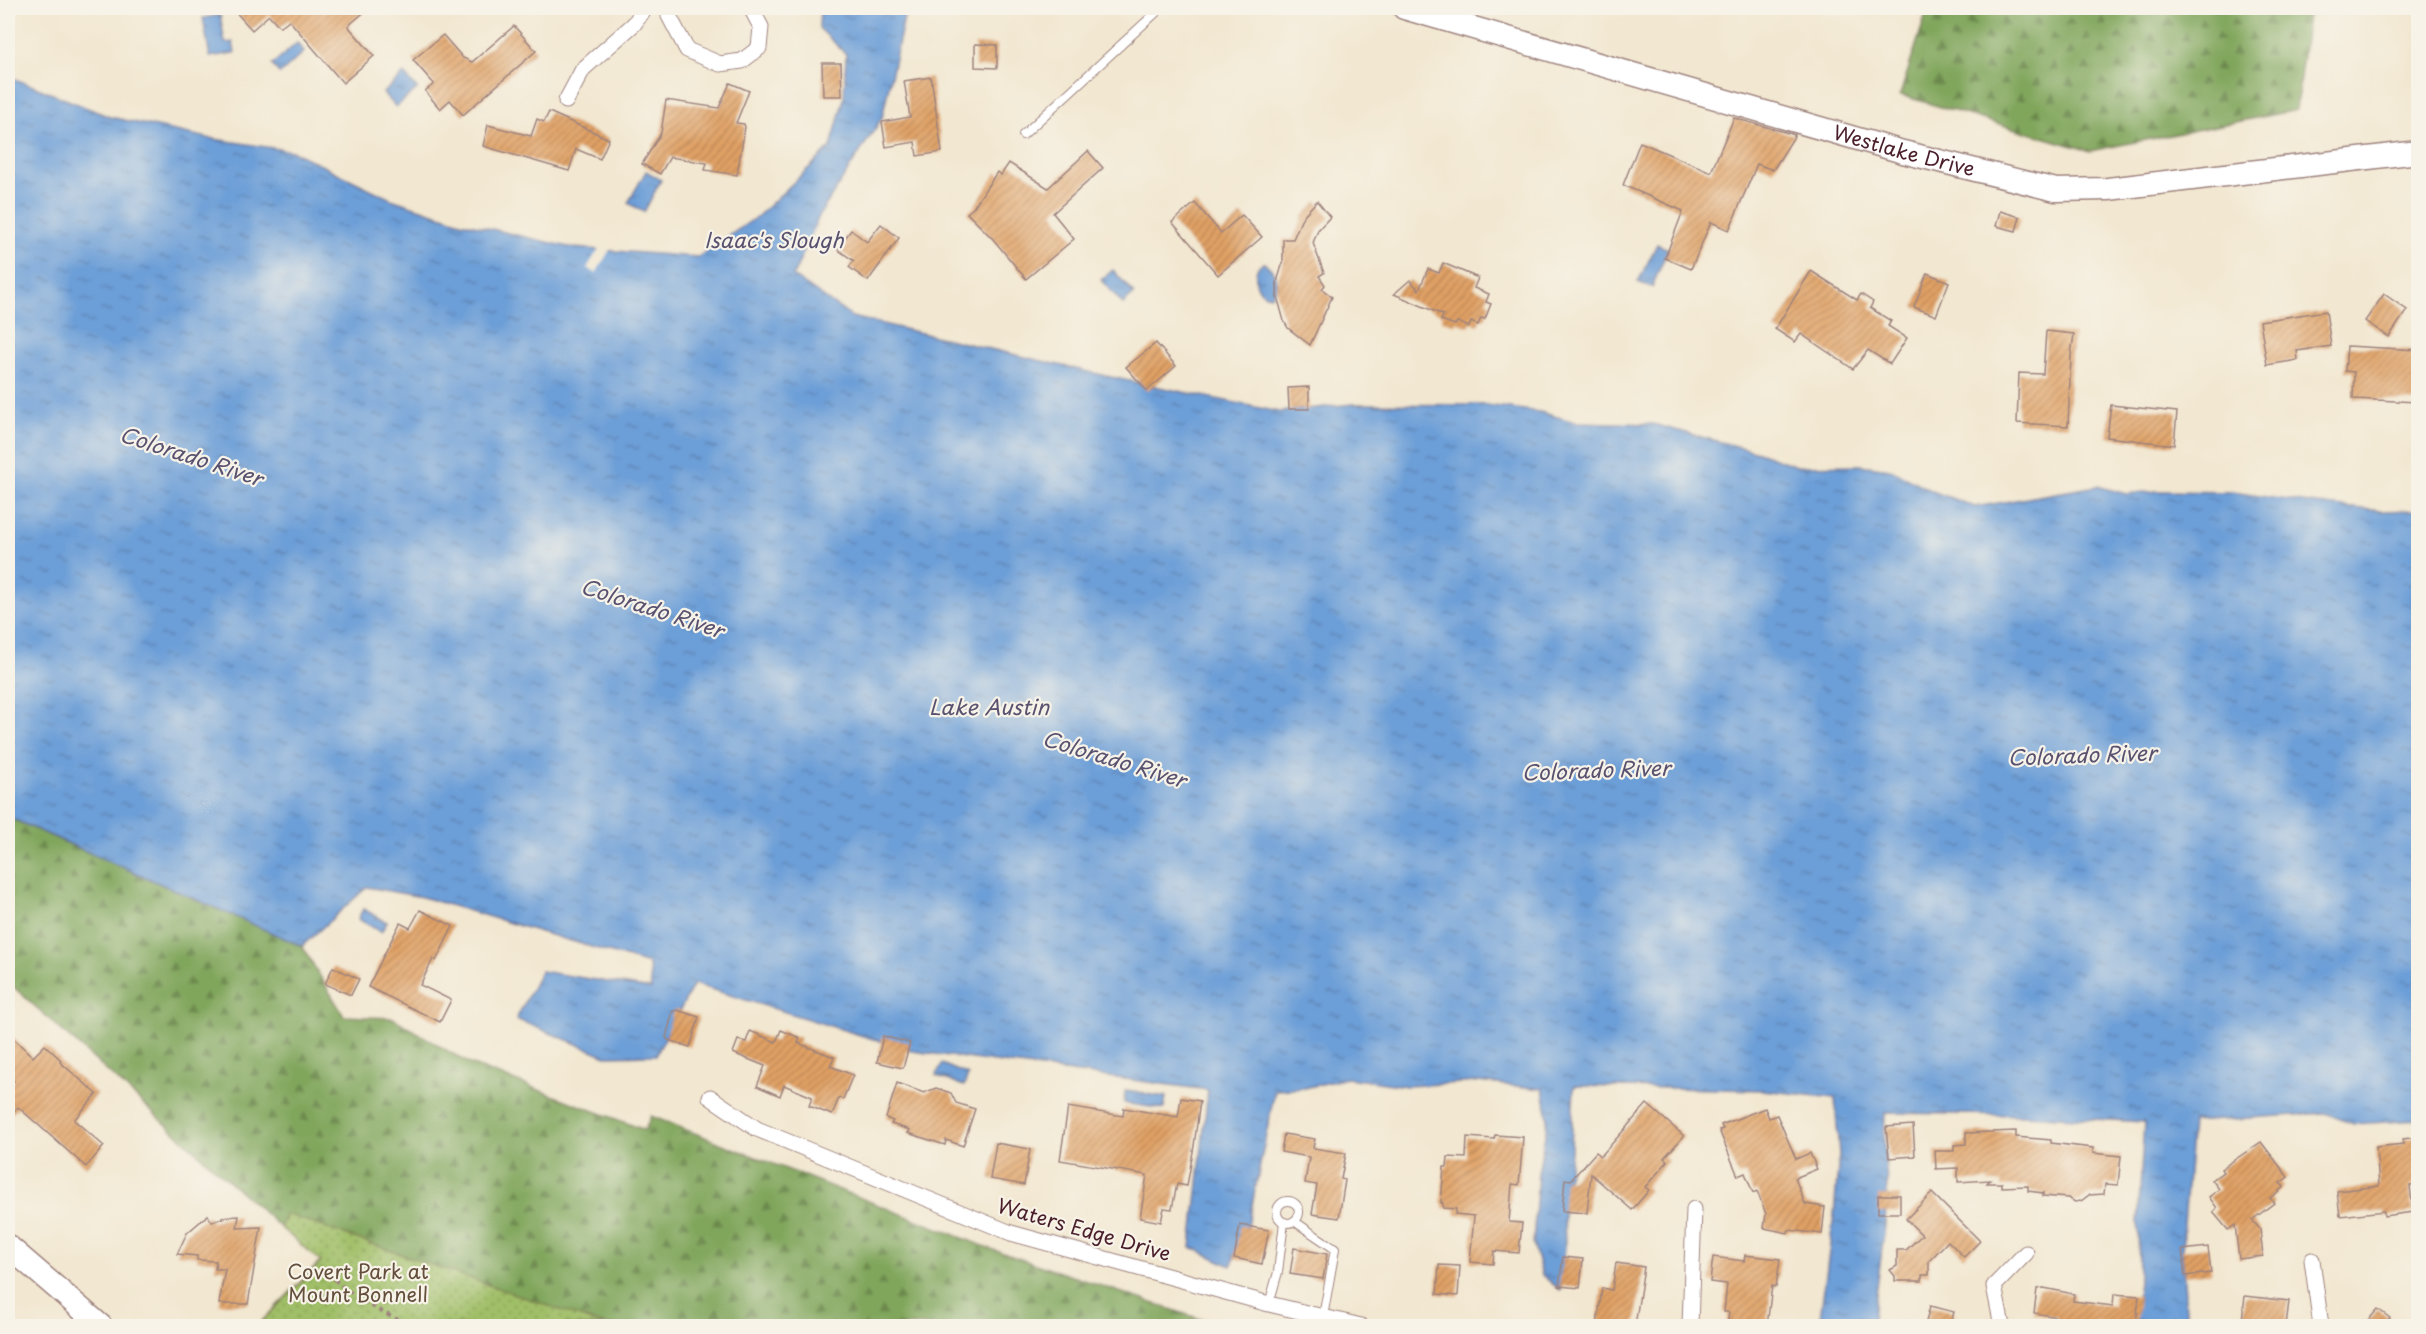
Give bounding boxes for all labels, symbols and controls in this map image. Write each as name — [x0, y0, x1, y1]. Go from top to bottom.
street label: Westlake Drive — [1830, 117, 1978, 183]
water label: Isaac's Slough — [704, 223, 844, 255]
water label: Colorado River — [116, 417, 269, 494]
water label: Colorado River — [577, 569, 730, 646]
water label: Lake Austin — [929, 690, 1050, 722]
water label: Colorado River — [1039, 721, 1193, 796]
water label: Colorado River — [2007, 735, 2159, 773]
water label: Colorado River — [1521, 750, 1673, 788]
street label: Waters Edge Drive — [994, 1190, 1174, 1268]
park label: Covert Park at Mount Bonnell — [287, 1256, 429, 1309]

